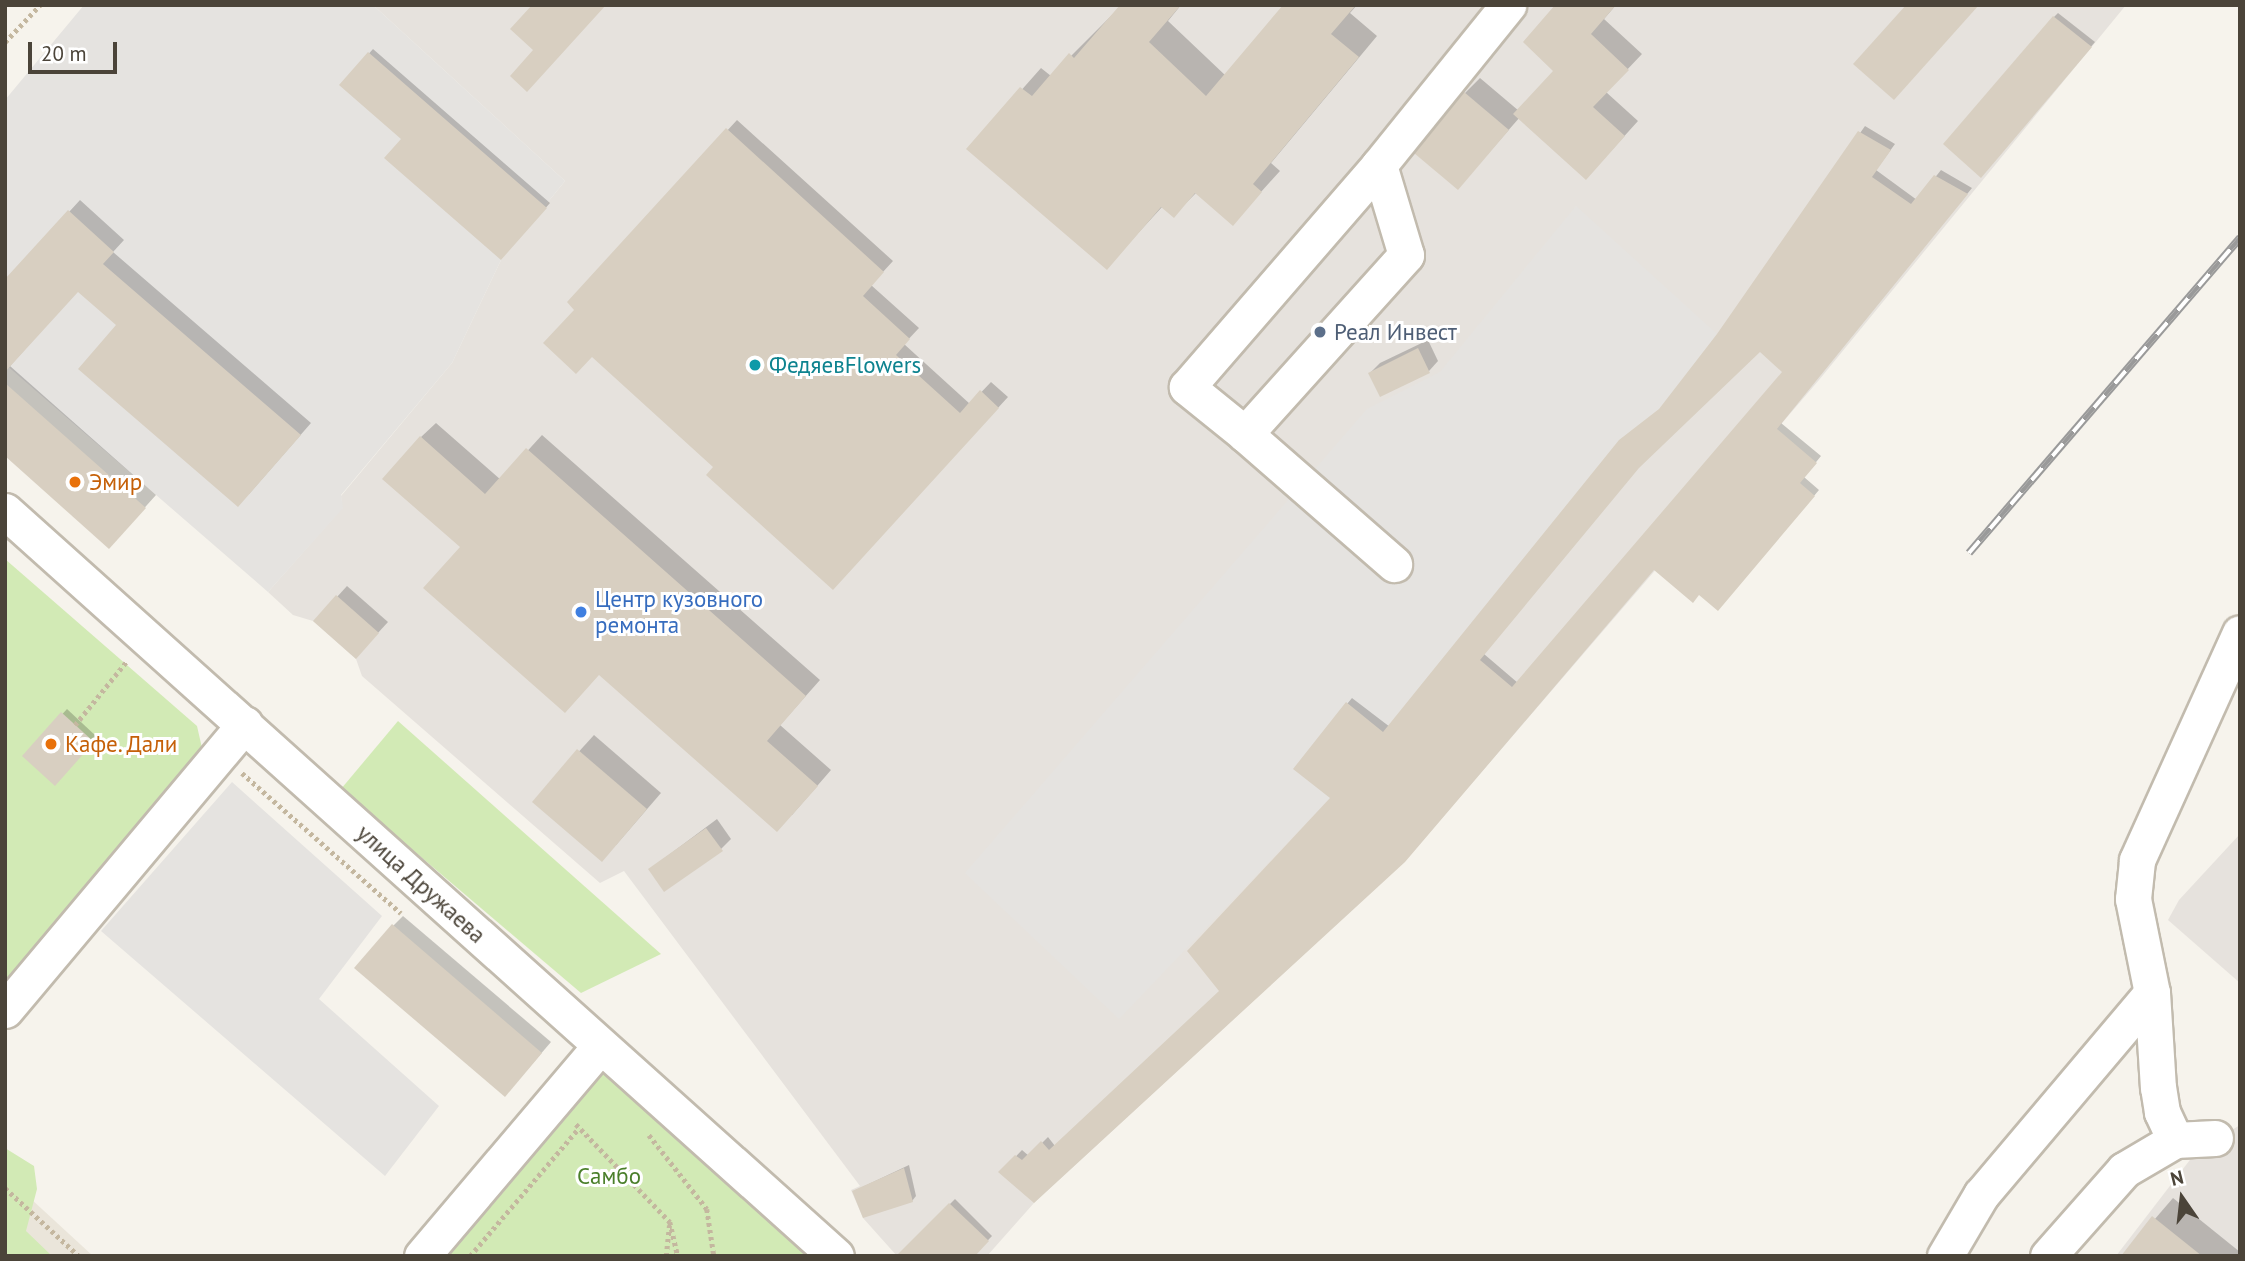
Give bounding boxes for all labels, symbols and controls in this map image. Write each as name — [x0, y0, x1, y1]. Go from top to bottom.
scale bar — [32, 28, 121, 72]
text: 20 m — [41, 40, 87, 67]
place label: Реал Инвест — [1334, 318, 1457, 346]
marker: Реал Инвест — [1312, 324, 1328, 340]
place label: ФедяевFlowers — [769, 351, 921, 379]
marker: ФедяевFlowers — [747, 357, 763, 373]
place label: Эмир — [89, 468, 142, 496]
marker: Эмир — [67, 474, 83, 490]
place label: Центр кузовного ремонта — [595, 585, 763, 639]
marker: Центр кузовного ремонта — [573, 604, 589, 620]
place label: Кафе. Дали — [65, 730, 180, 758]
marker: Кафе. Дали — [43, 736, 59, 752]
street label: улица Дружаева — [351, 819, 491, 949]
park label: Самбо — [577, 1162, 641, 1190]
north arrow — [2147, 1163, 2217, 1233]
text: N — [2168, 1164, 2186, 1191]

